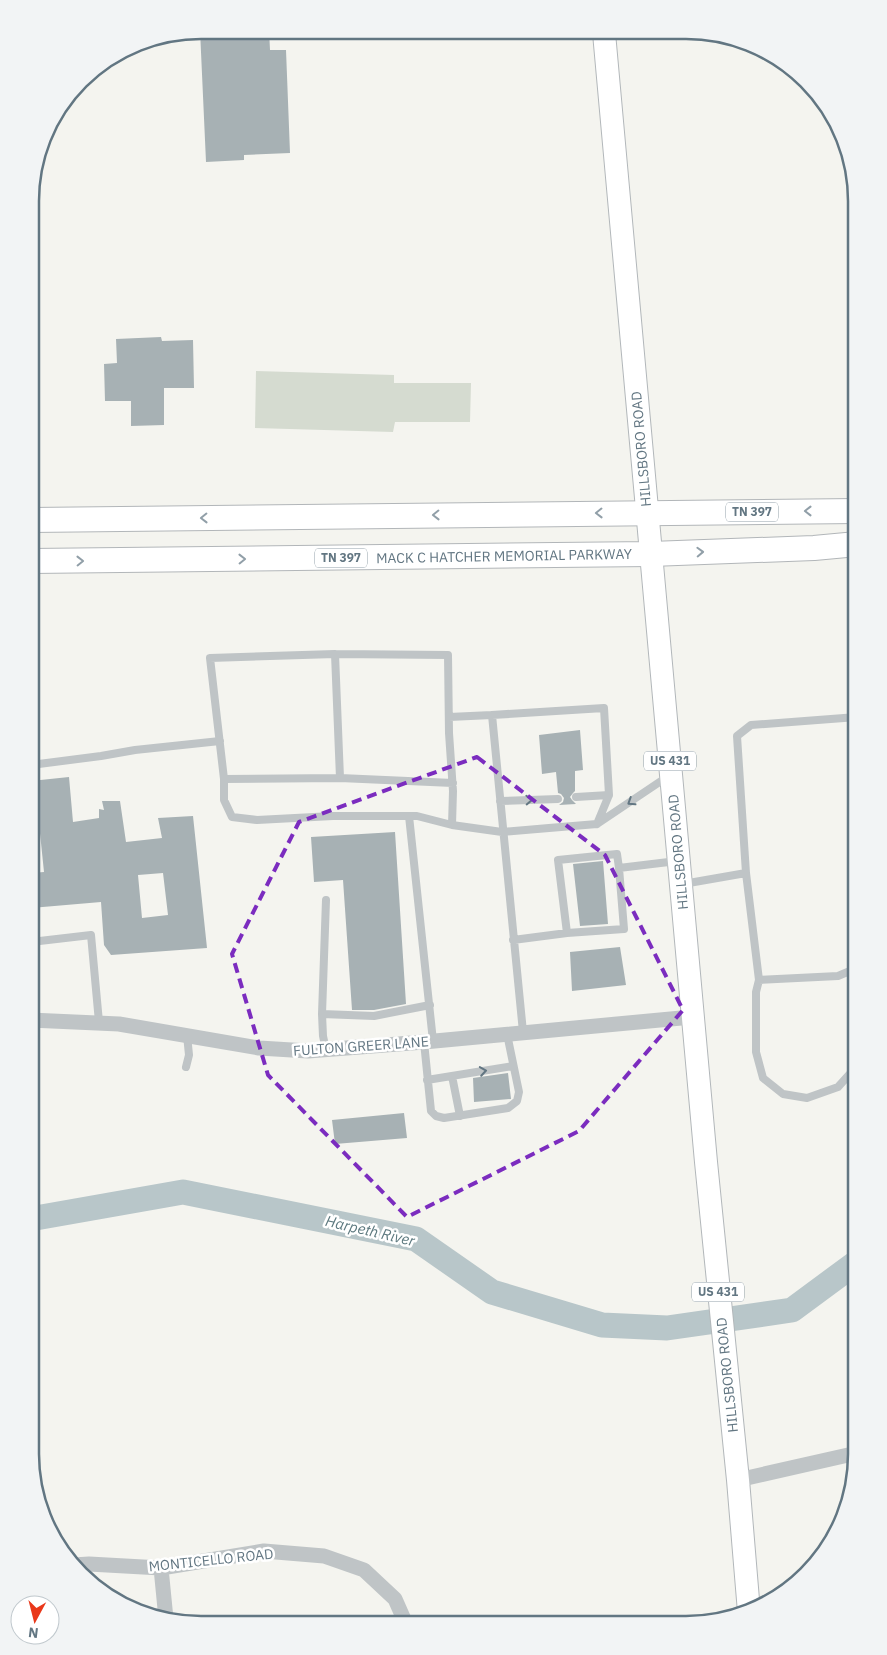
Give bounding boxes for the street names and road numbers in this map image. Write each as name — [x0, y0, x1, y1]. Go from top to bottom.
street label: HILLSBORO ROAD — [627, 391, 655, 507]
road number: TN 397 — [726, 502, 778, 522]
street label: MACK C HATCHER MEMORIAL PARKWAY — [376, 545, 633, 567]
road number: TN 397 — [315, 548, 367, 568]
road number: US 431 — [644, 751, 696, 770]
street label: HILLSBORO ROAD — [664, 794, 692, 910]
street label: FULTON GREER LANE — [293, 1032, 429, 1060]
road number: US 431 — [692, 1282, 744, 1301]
street label: HILLSBORO ROAD — [712, 1317, 742, 1433]
street label: MONTICELLO ROAD — [148, 1545, 274, 1575]

